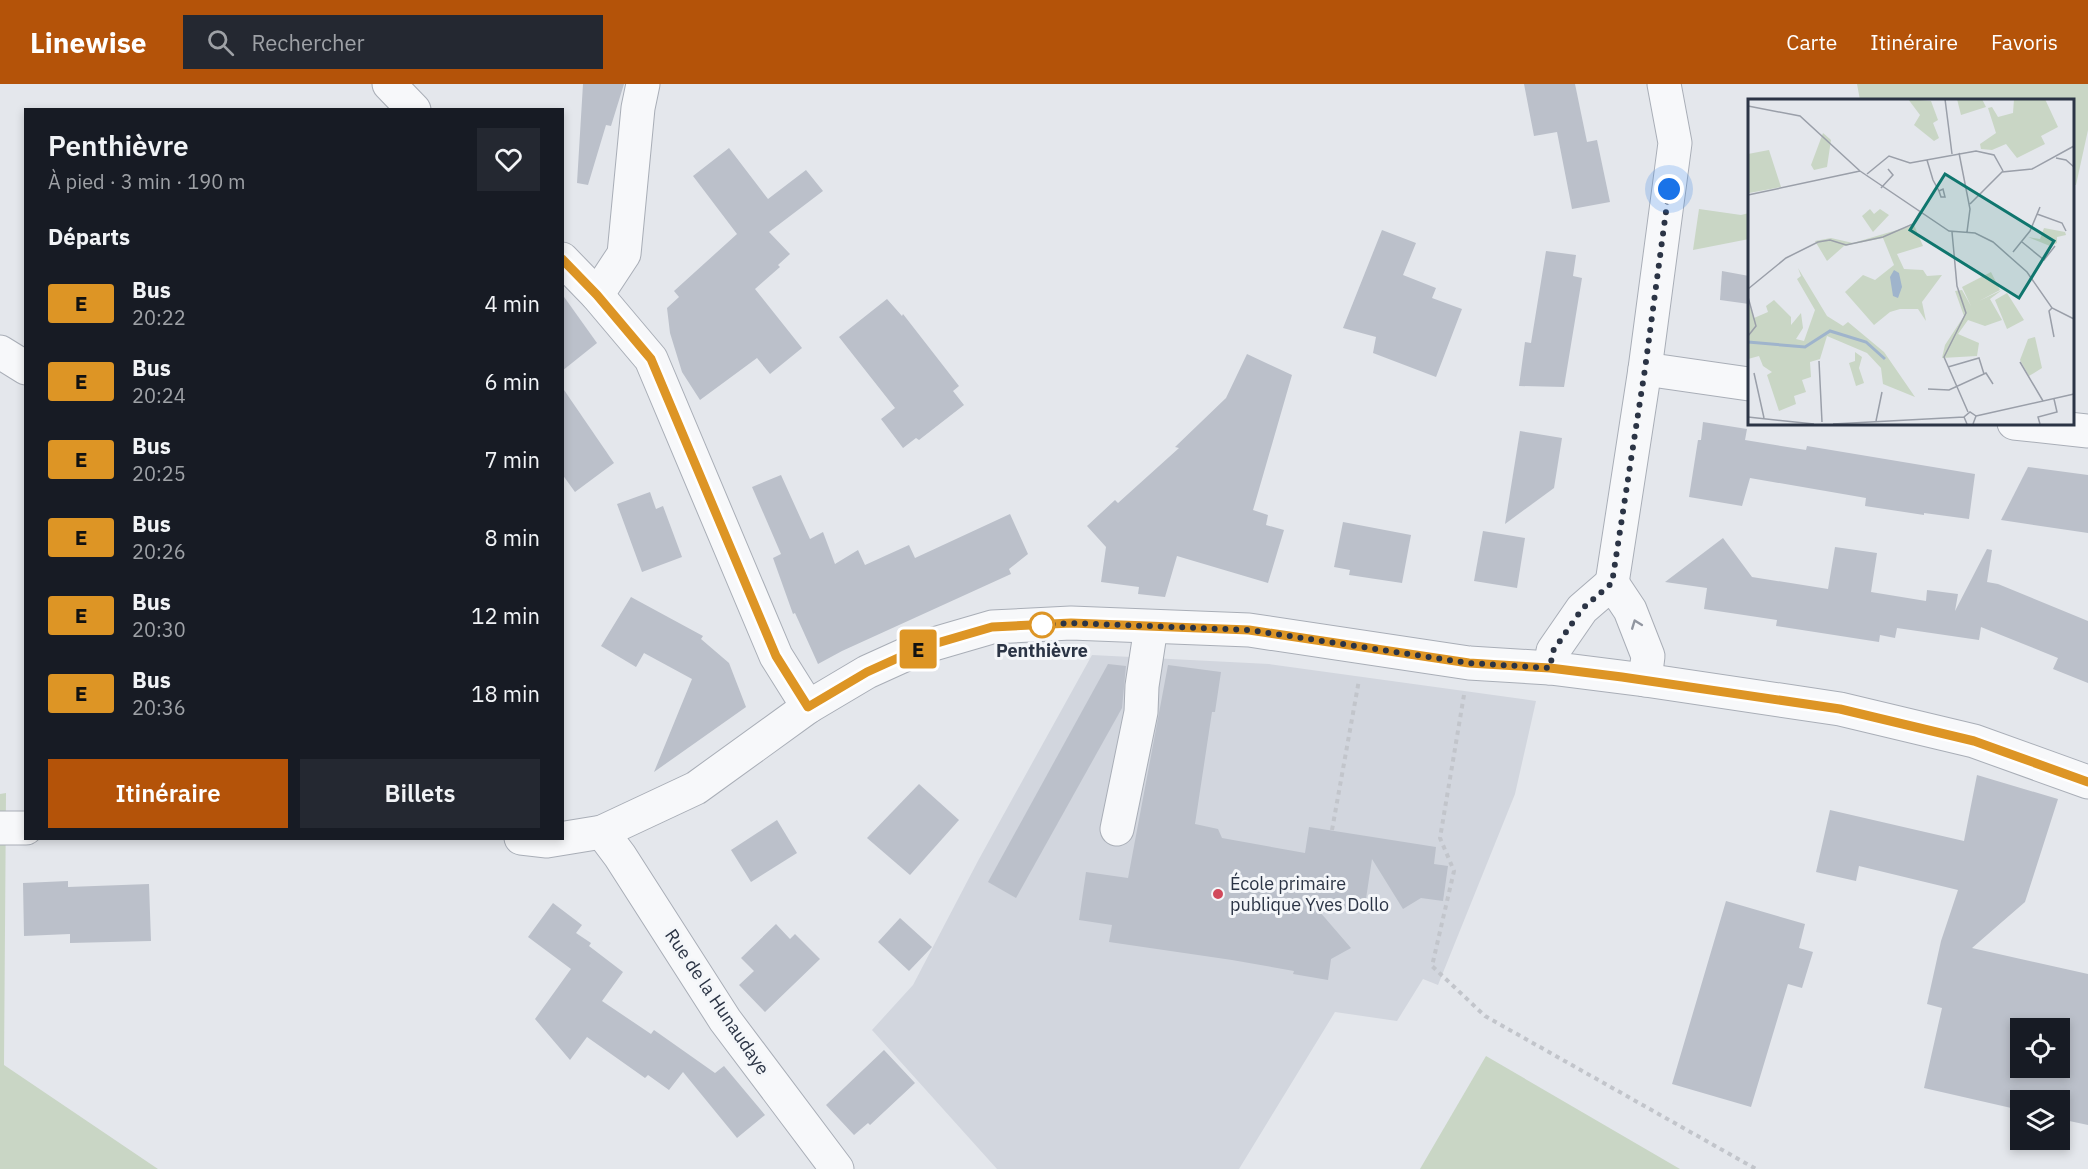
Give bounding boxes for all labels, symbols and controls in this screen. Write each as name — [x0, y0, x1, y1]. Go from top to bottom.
search box — [183, 15, 603, 69]
text: Linewise — [30, 24, 147, 61]
icon: search — [204, 26, 237, 59]
text: Rechercher — [252, 28, 365, 57]
text: Carte — [1786, 28, 1837, 56]
text: Itinéraire — [1870, 28, 1958, 56]
text: Favoris — [1991, 28, 2058, 56]
inset map — [1748, 99, 2073, 424]
text: Penthièvre — [48, 127, 189, 164]
button: heart — [477, 128, 540, 191]
text: À pied · 3 min · 190 m — [48, 168, 245, 195]
your location — [1654, 174, 1684, 204]
text: Départs — [48, 222, 130, 251]
text: Bus — [132, 275, 171, 304]
text: E — [75, 289, 87, 317]
text: 4 min — [484, 289, 540, 318]
text: 20:22 — [132, 304, 186, 331]
text: Bus — [132, 353, 171, 382]
text: E — [75, 367, 87, 395]
text: 6 min — [484, 367, 540, 396]
text: 20:24 — [132, 382, 186, 409]
text: Bus — [132, 431, 171, 460]
text: E — [75, 445, 87, 473]
text: 7 min — [484, 445, 540, 474]
text: 20:25 — [132, 460, 186, 487]
text: Bus — [132, 509, 171, 538]
text: E — [75, 523, 87, 551]
text: 8 min — [484, 523, 540, 552]
text: 20:26 — [132, 538, 186, 565]
text: Bus — [132, 587, 171, 616]
text: E — [75, 601, 87, 629]
text: 12 min — [471, 601, 540, 630]
marker: Penthièvre — [1029, 612, 1055, 638]
text: 20:30 — [132, 616, 186, 643]
one-way arrow — [1630, 619, 1643, 630]
line badge: E — [898, 630, 938, 668]
text: E — [912, 635, 924, 663]
place label: Penthièvre — [996, 639, 1088, 662]
text: Bus — [132, 665, 171, 694]
text: E — [75, 679, 87, 707]
text: 18 min — [471, 679, 540, 708]
text: 20:36 — [132, 694, 186, 721]
button: Itinéraire — [48, 759, 288, 828]
button: Billets — [300, 759, 540, 828]
place label: École primaire publique Yves Dollo — [1230, 872, 1389, 916]
marker: École primaire publique Yves Dollo — [1211, 887, 1225, 901]
street label: Rue de la Hunaudaye — [660, 924, 775, 1079]
map controls — [2010, 1018, 2070, 1150]
button: locate — [2010, 1018, 2070, 1078]
button: layers — [2010, 1090, 2070, 1150]

